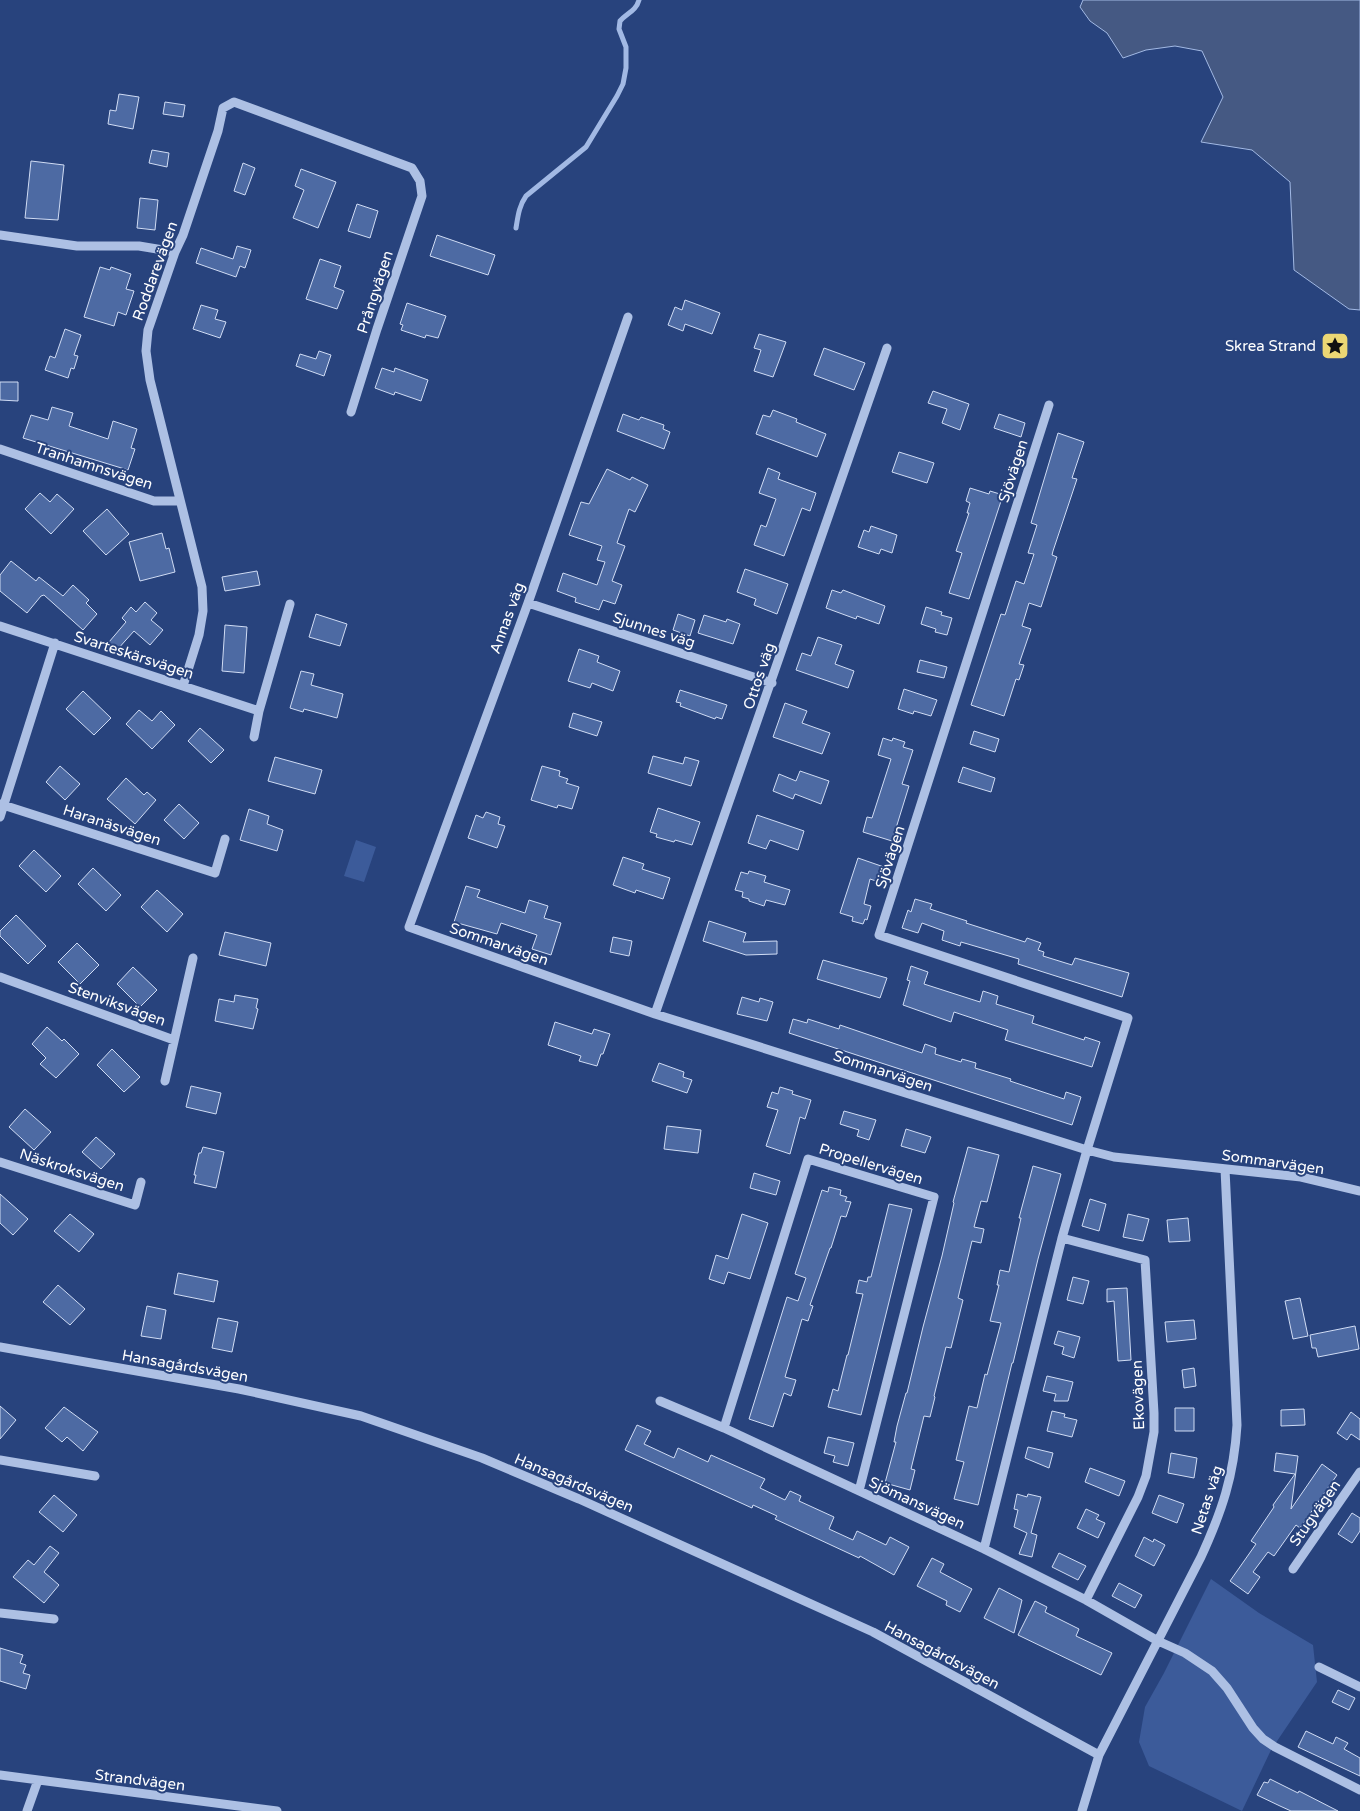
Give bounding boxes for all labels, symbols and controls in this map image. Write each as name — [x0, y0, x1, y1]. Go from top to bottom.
street label: Roddarevägen — [129, 219, 181, 323]
street label: Prångvägen — [353, 248, 397, 336]
place icon: Skrea Strand — [1320, 331, 1350, 361]
place label: Skrea Strand — [1225, 337, 1316, 355]
street label: Sjövägen — [994, 437, 1032, 505]
street label: Tranhamnsvägen — [33, 439, 155, 493]
street label: Annas väg — [486, 580, 528, 656]
street label: Sjunnes väg — [610, 608, 698, 652]
street label: Svarteskärsvägen — [72, 627, 196, 683]
street label: Ottos väg — [739, 640, 779, 712]
street label: Haranäsvägen — [61, 801, 163, 849]
street label: Sjövägen — [871, 823, 909, 891]
street label: Sommarvägen — [447, 919, 551, 969]
street label: Stenviksvägen — [66, 978, 168, 1030]
street label: Sommarvägen — [831, 1046, 935, 1096]
street label: Propellervägen — [817, 1140, 925, 1188]
street label: Näskroksvägen — [17, 1145, 127, 1195]
street label: Sommarvägen — [1221, 1146, 1325, 1178]
street label: Hansagårdsvägen — [120, 1346, 250, 1386]
street label: Ekovägen — [1128, 1360, 1148, 1430]
street label: Hansagårdsvägen — [512, 1450, 636, 1516]
street label: Netas väg — [1187, 1463, 1227, 1537]
street label: Sjömansvägen — [866, 1473, 968, 1533]
street label: Stugvägen — [1286, 1476, 1344, 1550]
street label: Hansagårdsvägen — [881, 1617, 1003, 1693]
street label: Strandvägen — [94, 1766, 186, 1794]

